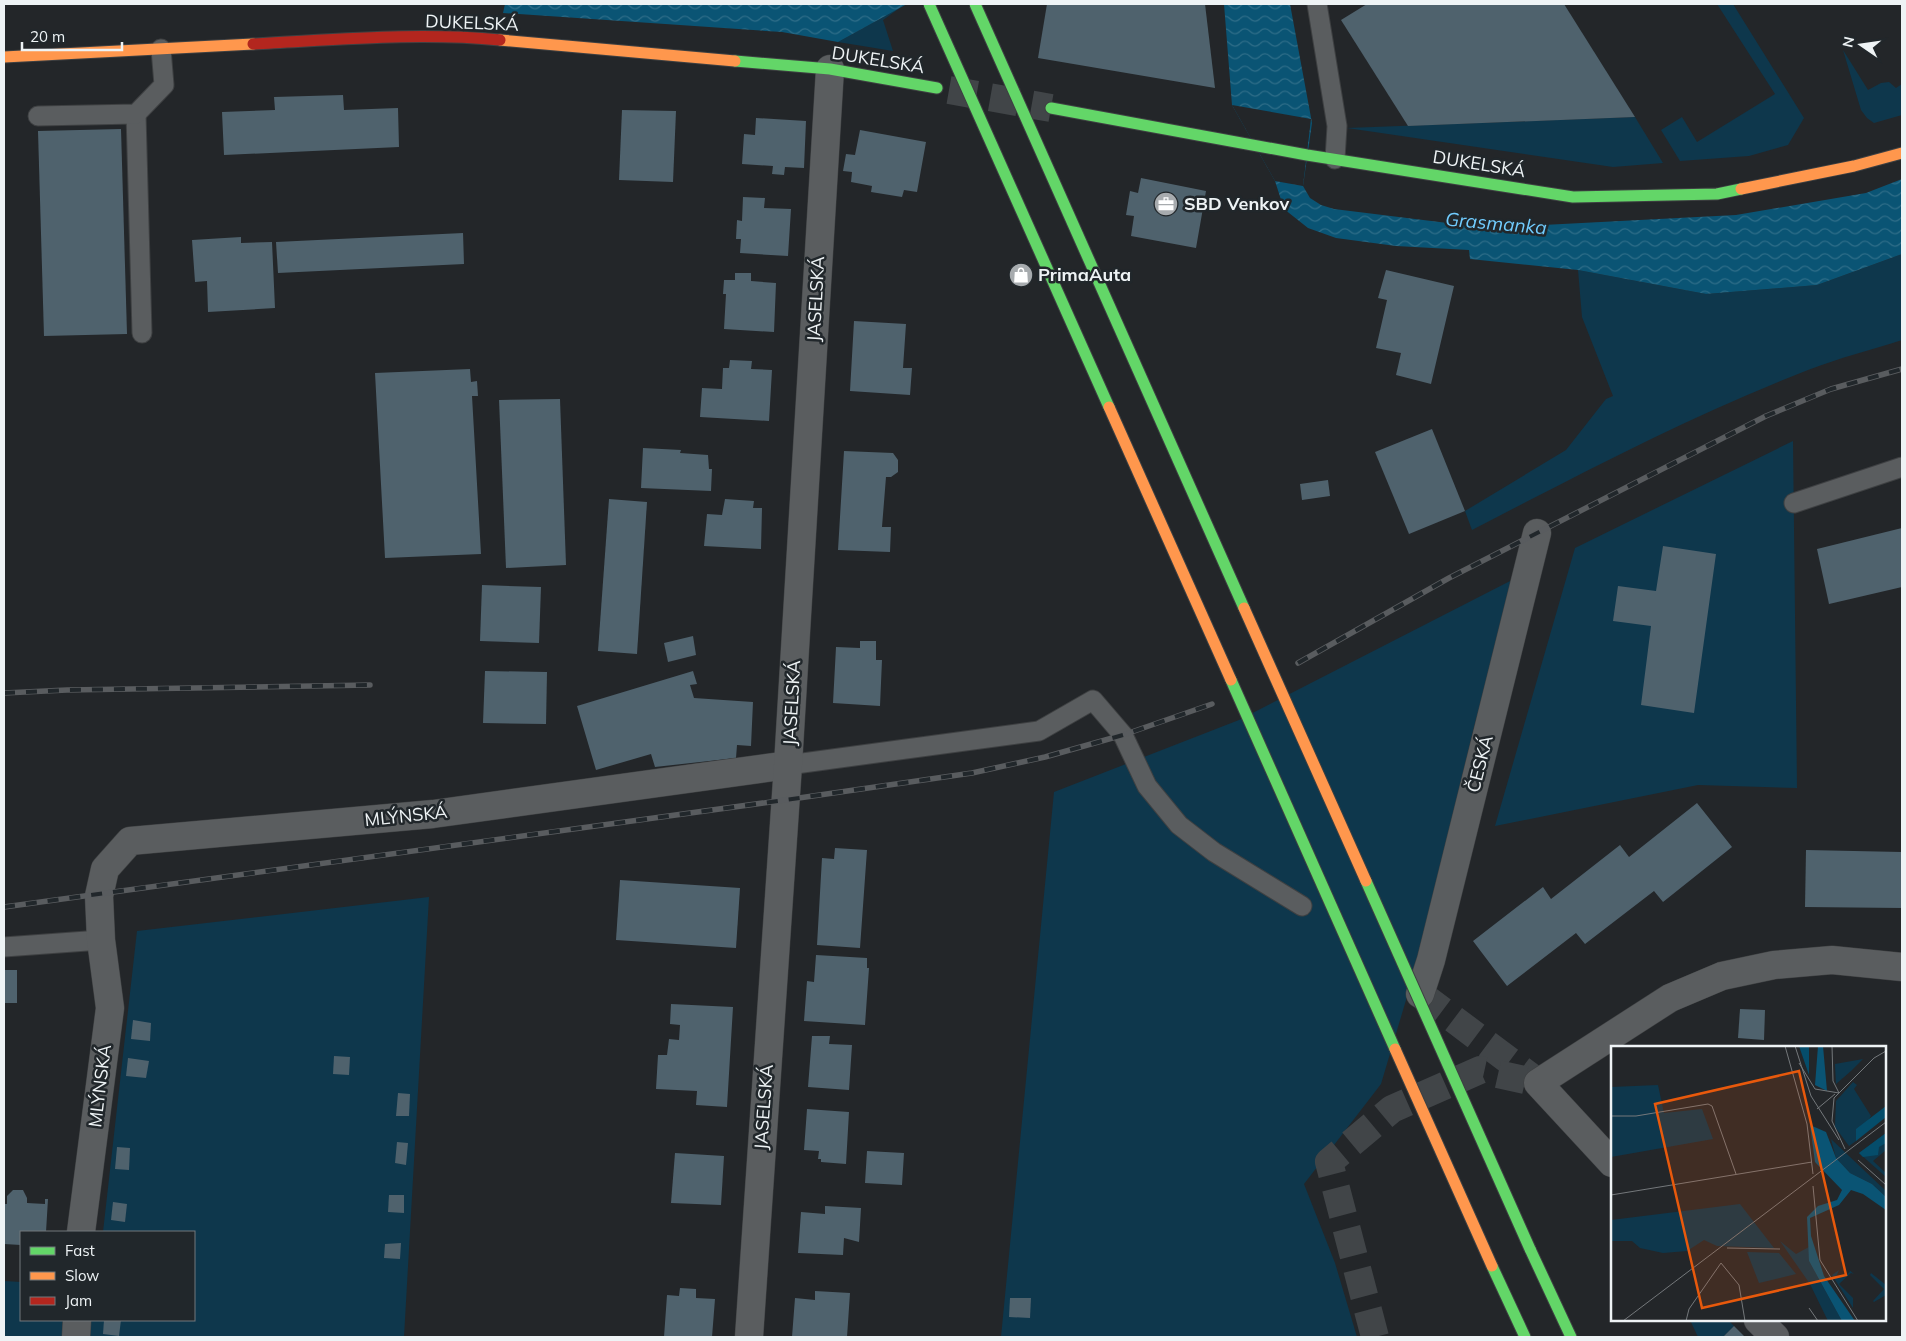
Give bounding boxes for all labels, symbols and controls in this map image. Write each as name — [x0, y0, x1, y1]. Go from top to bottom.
street label: DUKELSKÁ — [425, 9, 519, 36]
scale bar — [22, 20, 122, 52]
north arrow — [1836, 20, 1886, 70]
text: 20 m — [30, 27, 65, 46]
text: N — [1838, 35, 1858, 49]
street label: DUKELSKÁ — [830, 41, 926, 78]
street label: DUKELSKÁ — [1431, 145, 1527, 182]
office icon: SBD Venkov — [1153, 191, 1179, 217]
place label: SBD Venkov — [1184, 192, 1289, 215]
water label: Grasmanka — [1444, 207, 1548, 239]
street label: JASELSKÁ — [802, 256, 829, 342]
shop icon: PrimaAuta — [1008, 262, 1034, 288]
place label: PrimaAuta — [1038, 263, 1131, 286]
street label: JASELSKÁ — [778, 660, 805, 746]
street label: ČESKÁ — [1461, 733, 1498, 795]
street label: MLÝNSKÁ — [363, 800, 449, 831]
street label: MLÝNSKÁ — [83, 1043, 116, 1129]
inset map — [1611, 1046, 1886, 1321]
street label: JASELSKÁ — [749, 1063, 778, 1151]
legend — [20, 1231, 195, 1321]
text: Fast — [65, 1241, 95, 1260]
text: Slow — [65, 1266, 99, 1285]
text: Jam — [65, 1291, 92, 1310]

